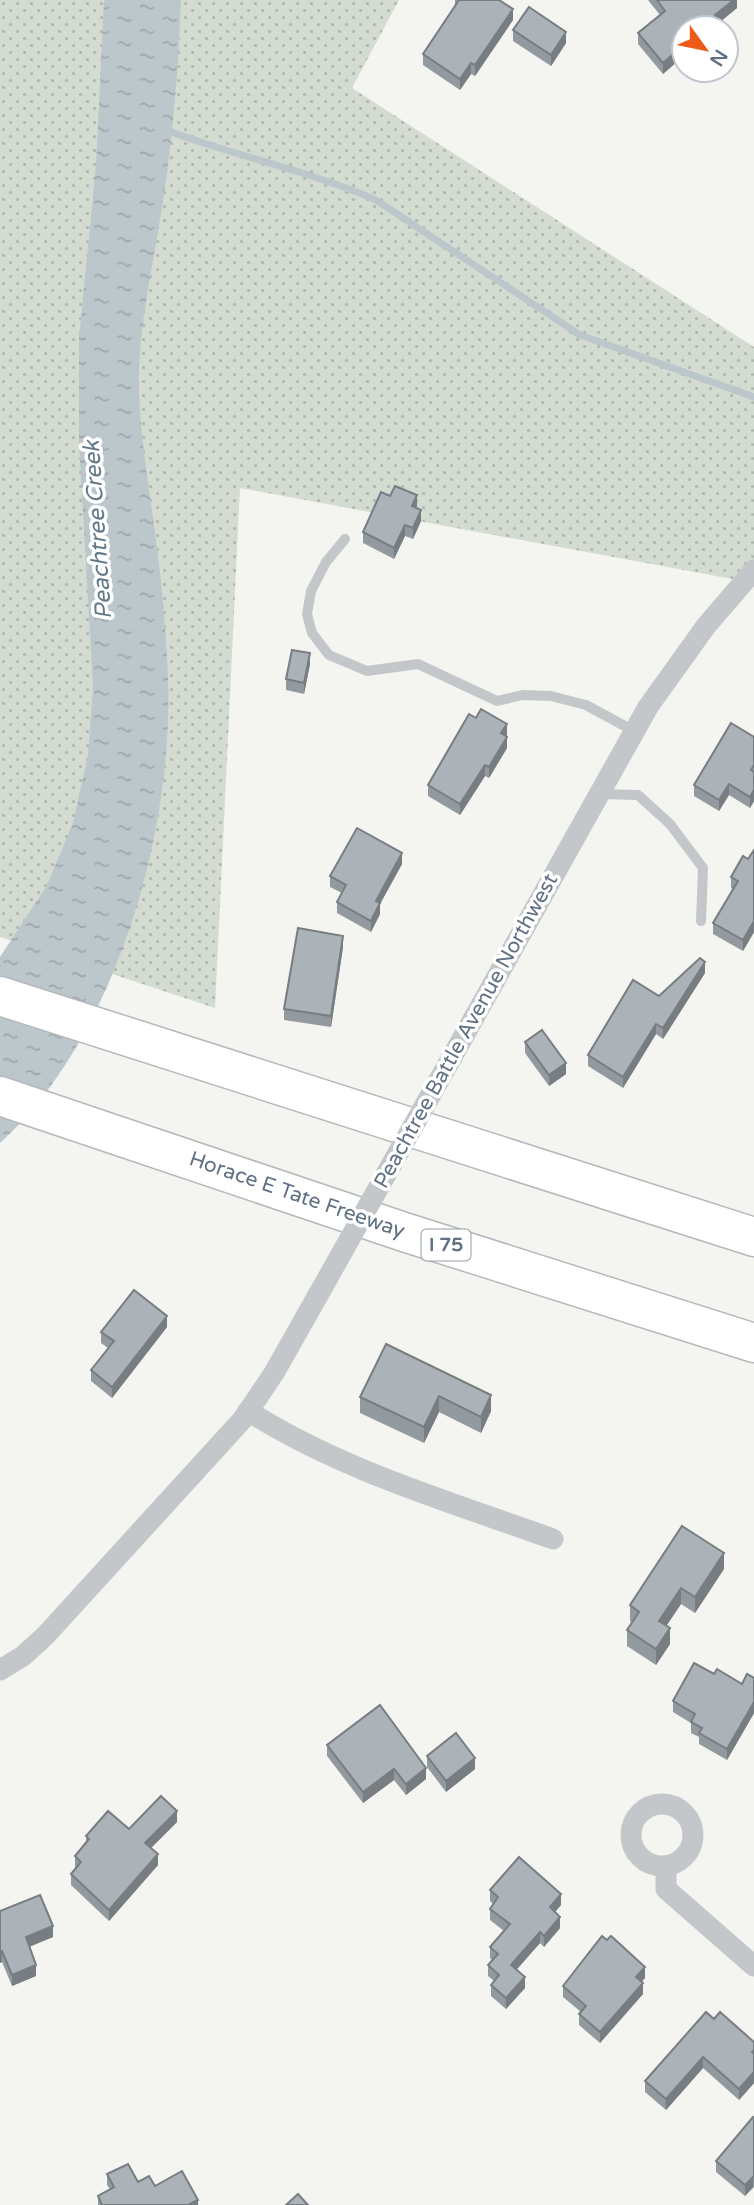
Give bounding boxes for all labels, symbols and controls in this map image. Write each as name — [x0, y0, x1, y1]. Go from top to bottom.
north arrow — [670, 14, 740, 84]
text: N — [705, 45, 732, 70]
water label: Peachtree Creek — [78, 438, 118, 620]
street label: Peachtree Battle Avenue Northwest — [369, 869, 563, 1193]
street label: Horace E Tate Freeway — [186, 1146, 408, 1244]
road number: I 75 — [422, 1230, 471, 1260]

